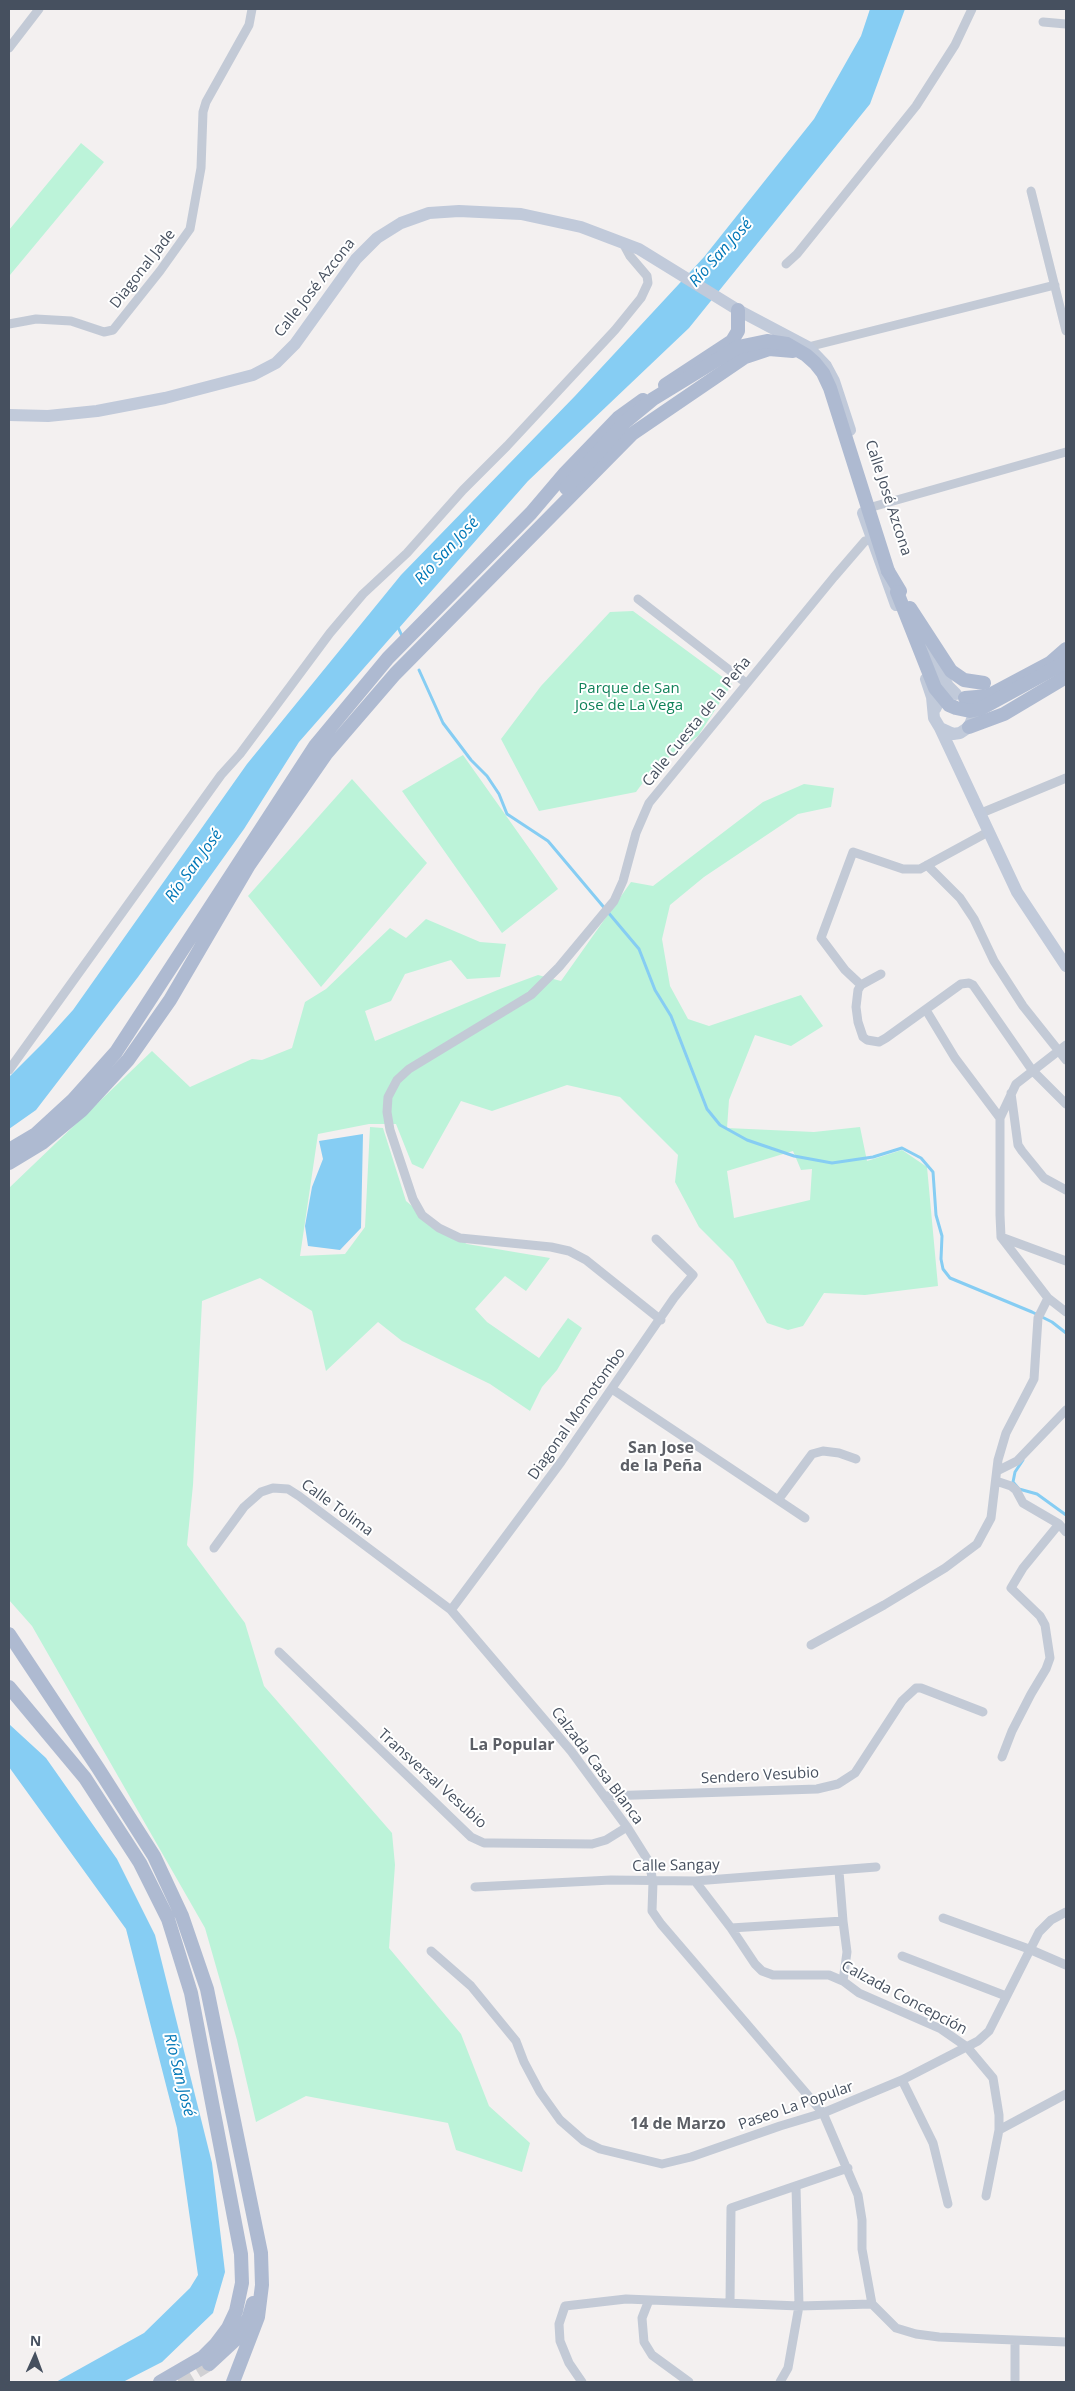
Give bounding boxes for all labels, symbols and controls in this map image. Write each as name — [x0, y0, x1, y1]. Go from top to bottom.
water label: Río San José — [685, 215, 757, 291]
street label: Diagonal Jade — [107, 226, 179, 312]
street label: Calle José Azcona — [271, 235, 359, 341]
street label: Calle José Azcona — [861, 438, 915, 558]
water label: Río San José — [411, 513, 483, 589]
street label: Calle Cuesta de la Peña — [639, 653, 755, 791]
park label: Parque de San Jose de La Vega — [575, 680, 683, 715]
water label: Río San José — [161, 826, 227, 906]
street label: Diagonal Momotombo — [525, 1344, 629, 1484]
district label: San Jose de la Peña — [620, 1438, 702, 1476]
street label: Calle Tolima — [297, 1476, 377, 1540]
street label: Calzada Casa Blanca — [547, 1704, 647, 1828]
street label: Transversal Vesubio — [374, 1725, 490, 1833]
district label: La Popular — [469, 1735, 555, 1755]
street label: Sendero Vesubio — [701, 1764, 819, 1788]
street label: Calle Sangay — [632, 1856, 720, 1876]
street label: Calzada Concepción — [838, 1957, 970, 2039]
water label: Río San José — [159, 2031, 199, 2119]
street label: Paseo La Popular — [736, 2078, 856, 2134]
district label: 14 de Marzo — [630, 2114, 726, 2134]
north arrow — [10, 2331, 60, 2381]
text: N — [30, 2331, 42, 2350]

